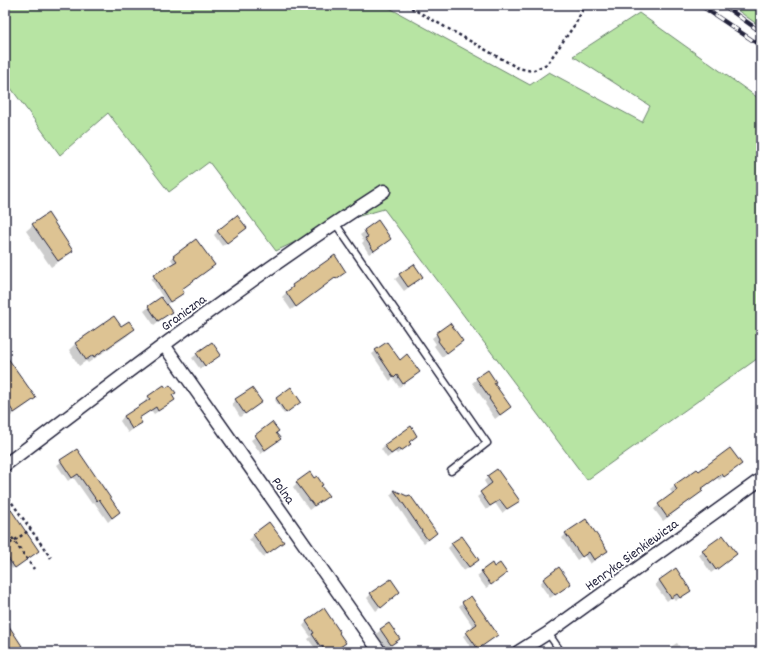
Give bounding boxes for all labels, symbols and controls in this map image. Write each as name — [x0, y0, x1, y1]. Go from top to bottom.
street label: Graniczna — [157, 290, 211, 337]
street label: Polna — [266, 474, 299, 509]
street label: Henryka Sienkiewicza — [581, 515, 683, 596]

